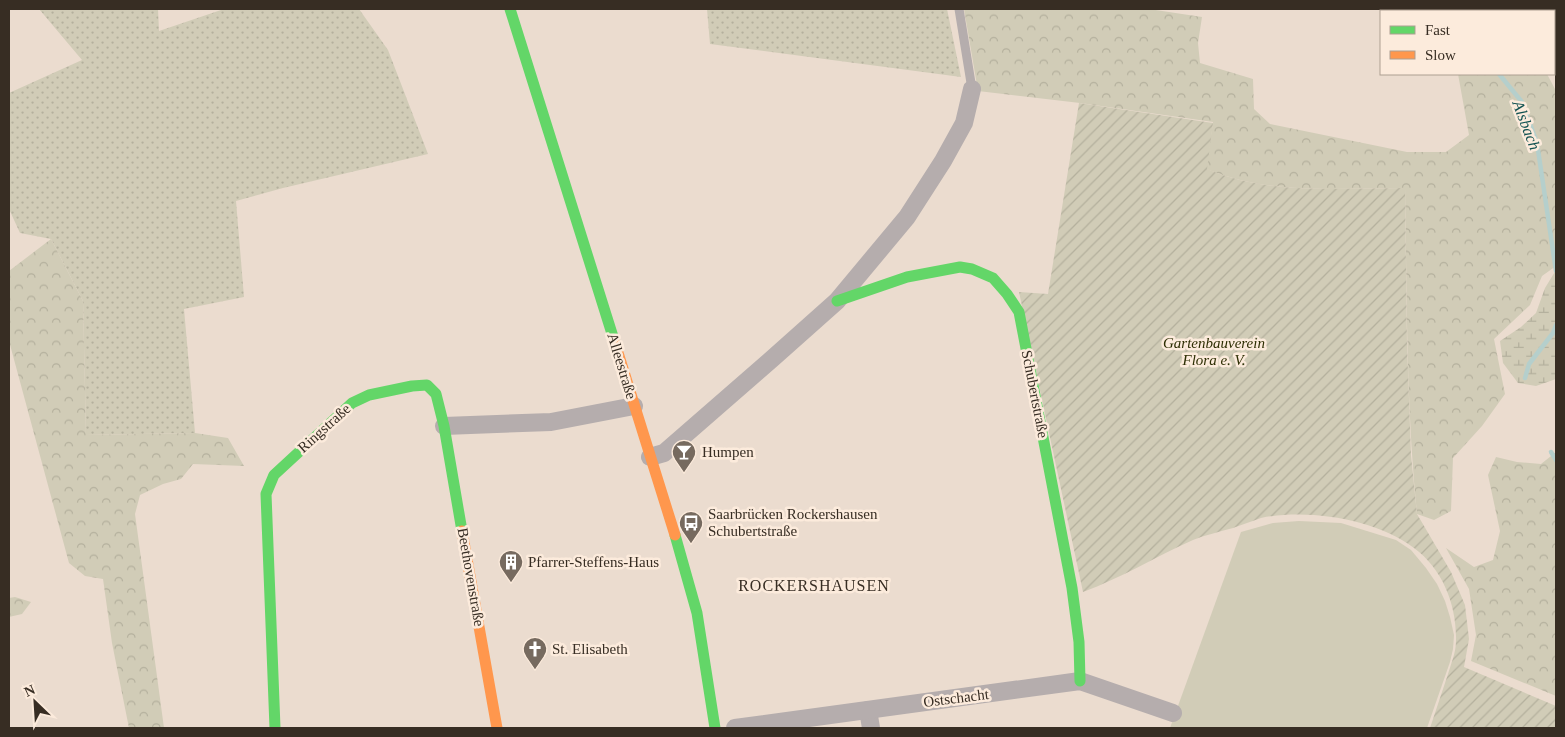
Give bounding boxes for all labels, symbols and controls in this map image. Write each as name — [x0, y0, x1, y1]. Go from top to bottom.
legend — [1380, 10, 1555, 75]
text: Fast — [1425, 22, 1451, 38]
text: Slow — [1425, 47, 1456, 63]
water label: Alsbach — [1509, 97, 1544, 152]
street label: Alleestraße — [604, 331, 640, 401]
park label: Gartenbauverein Flora e. V. — [1163, 335, 1265, 368]
street label: Schubertstraße — [1019, 349, 1051, 440]
street label: Ringstraße — [294, 400, 354, 456]
bar icon: Humpen — [671, 439, 697, 473]
place label: Humpen — [702, 444, 754, 460]
place label: Saarbrücken Rockershausen Schubertstraße — [708, 506, 878, 539]
bus stop icon: Saarbrücken Rockershausen Schubertstraße — [678, 510, 704, 544]
street label: Beethovenstraße — [454, 526, 488, 628]
building icon: Pfarrer-Steffens-Haus — [498, 549, 524, 583]
place label: Pfarrer-Steffens-Haus — [528, 554, 659, 570]
district label: ROCKERSHAUSEN — [738, 577, 890, 594]
church icon: St. Elisabeth — [522, 636, 548, 670]
place label: St. Elisabeth — [552, 641, 628, 657]
north arrow — [10, 677, 60, 727]
text: N — [22, 682, 37, 700]
street label: Ostschacht — [922, 686, 990, 710]

